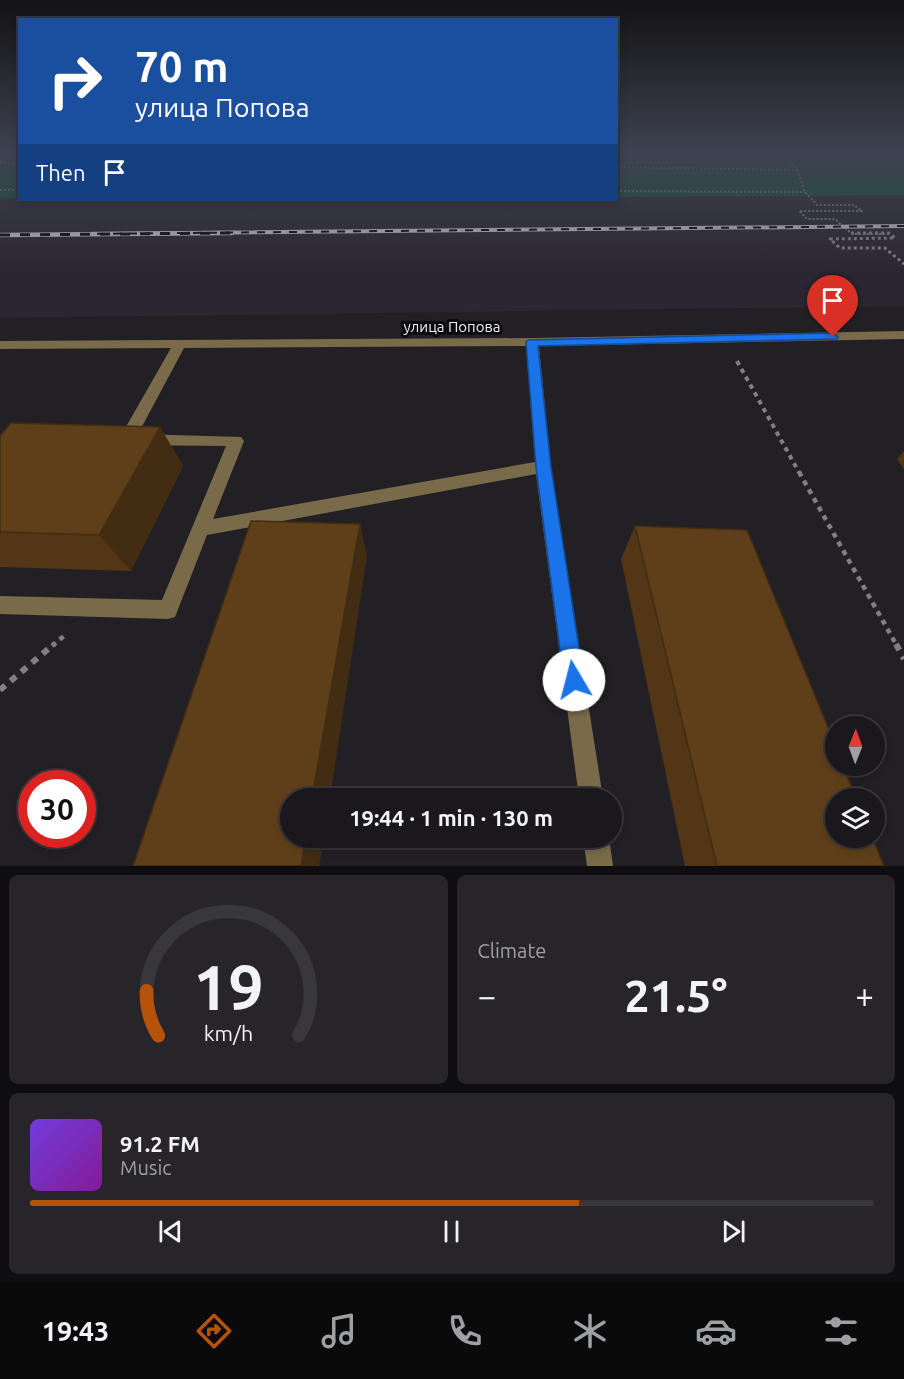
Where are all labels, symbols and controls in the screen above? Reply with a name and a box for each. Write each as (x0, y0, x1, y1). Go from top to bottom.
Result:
icon: right (36, 42, 114, 120)
text: 70 m (135, 43, 229, 90)
text: улица Попова (135, 92, 310, 122)
icon: arrive (98, 156, 131, 189)
text: Then (36, 160, 86, 185)
pin (807, 275, 858, 337)
icon: arrive (816, 284, 849, 317)
street label: улица Попова (404, 318, 501, 335)
position arrow (542, 648, 606, 712)
north arrow (825, 716, 885, 776)
map controls (825, 716, 885, 848)
speed limit sign: 30 (18, 770, 96, 848)
button: layers (825, 788, 885, 848)
text: 19:44 · 1 min · 130 m (349, 805, 553, 830)
text: Climate (478, 939, 546, 962)
text: 19 (193, 952, 263, 1022)
text: 21.5° (624, 970, 727, 1021)
text: − (478, 977, 496, 1014)
text: + (855, 977, 874, 1014)
text: km/h (203, 1022, 253, 1046)
text: 91.2 FM (120, 1131, 200, 1156)
text: Music (120, 1156, 172, 1179)
icon: previous (154, 1215, 187, 1248)
icon: pause (435, 1215, 468, 1248)
icon: next (717, 1215, 750, 1248)
icon: directions (193, 1310, 235, 1352)
icon: music (318, 1310, 360, 1352)
icon: phone (444, 1310, 486, 1352)
icon: climate (569, 1310, 611, 1352)
icon: car (695, 1310, 737, 1352)
icon: filters (820, 1310, 862, 1352)
text: 19:43 (42, 1316, 109, 1346)

